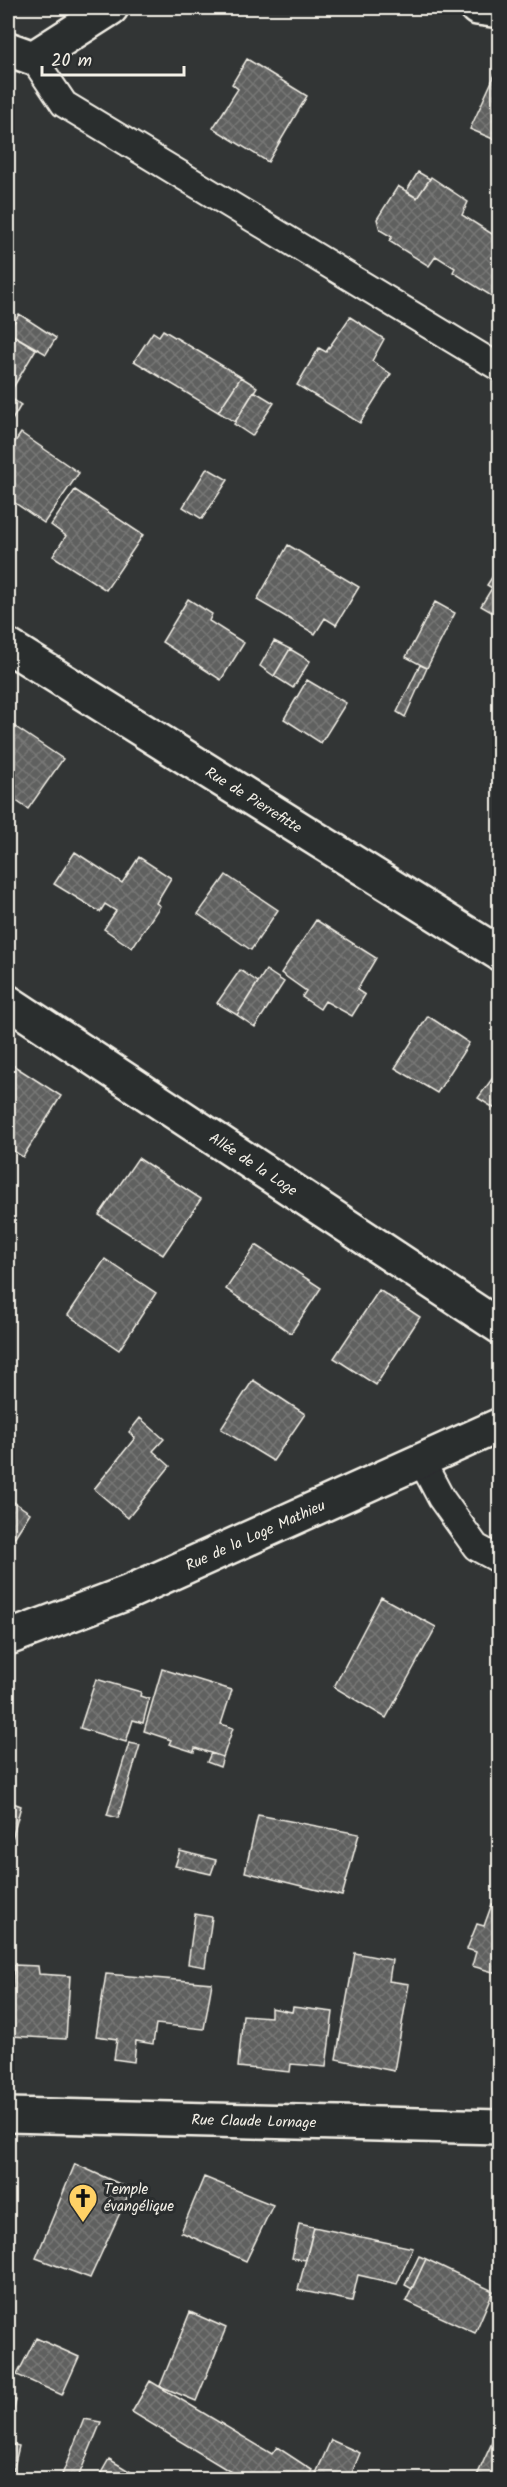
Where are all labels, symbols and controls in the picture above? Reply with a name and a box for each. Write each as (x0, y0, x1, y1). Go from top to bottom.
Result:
scale bar (42, 39, 184, 77)
text: 20 m (51, 47, 92, 76)
street label: Rue de Pierrefitte (200, 761, 307, 840)
street label: Allée de la Loge (204, 1127, 302, 1203)
street label: Rue de la Loge Mathieu (182, 1494, 330, 1578)
street label: Rue Claude Lornage (191, 2108, 317, 2136)
place label: Temple évangélique (104, 2178, 174, 2219)
church icon: Temple évangélique (67, 2182, 99, 2224)

